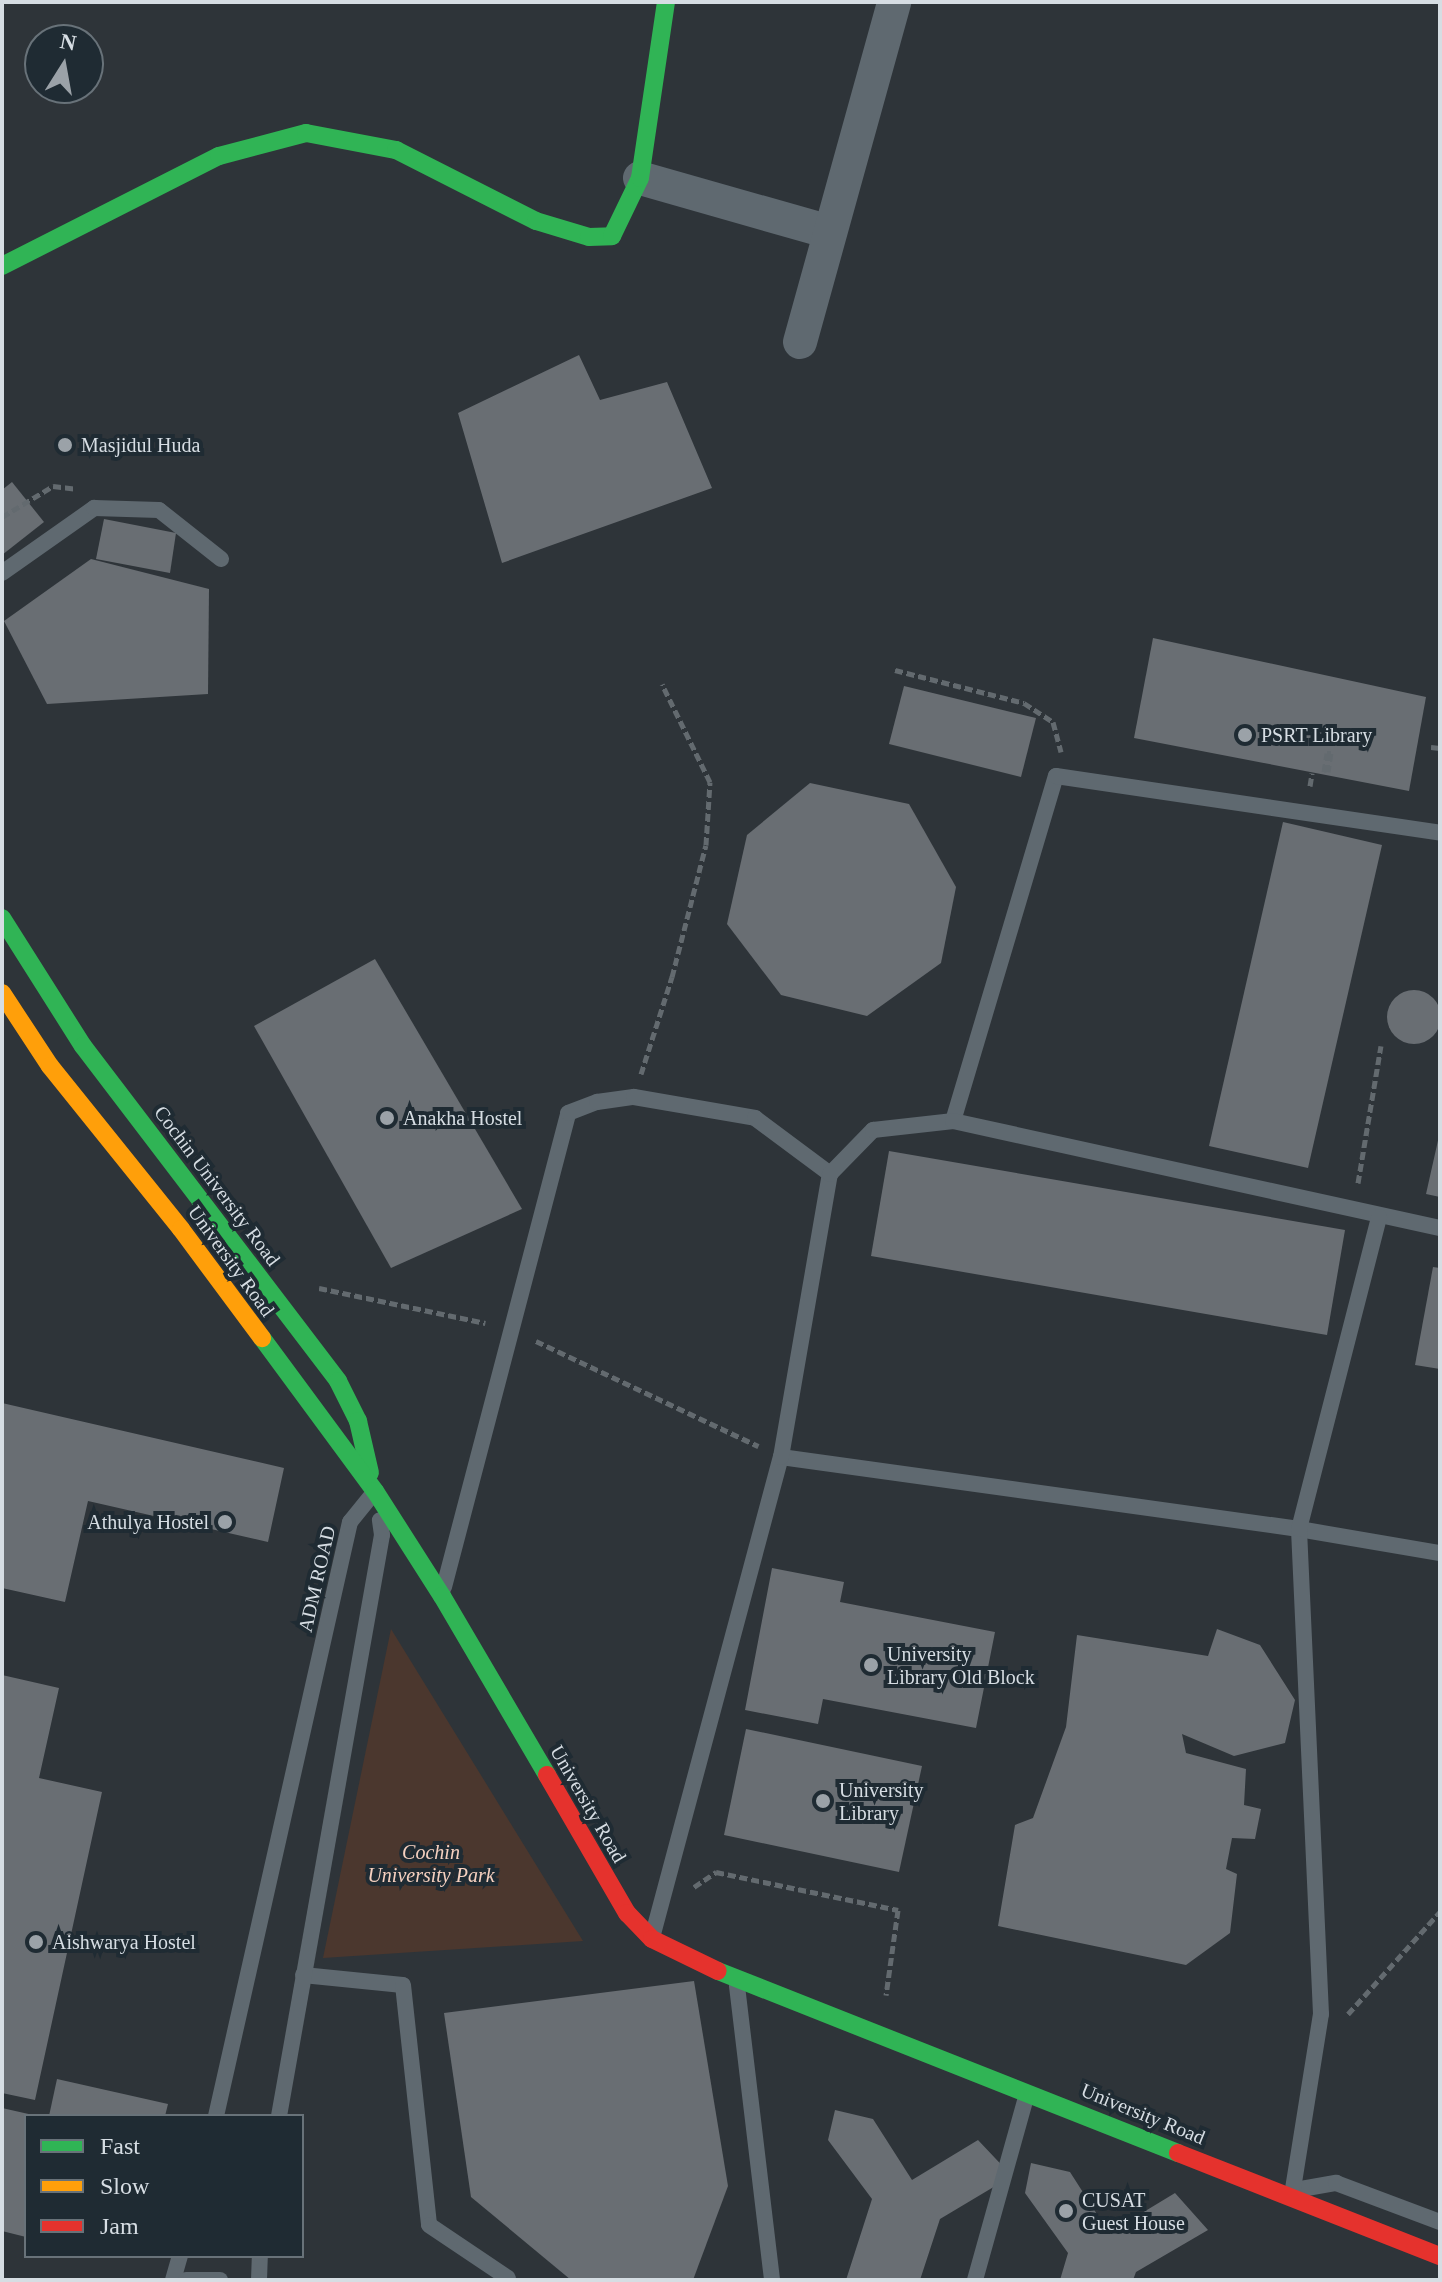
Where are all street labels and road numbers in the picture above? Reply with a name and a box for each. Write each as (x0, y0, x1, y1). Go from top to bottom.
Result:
street label: Cochin University Road (149, 1101, 285, 1271)
street label: University Road (183, 1201, 279, 1321)
street label: ADM ROAD (293, 1524, 341, 1634)
street label: University Road (545, 1741, 631, 1867)
street label: University Road (1077, 2078, 1209, 2150)

